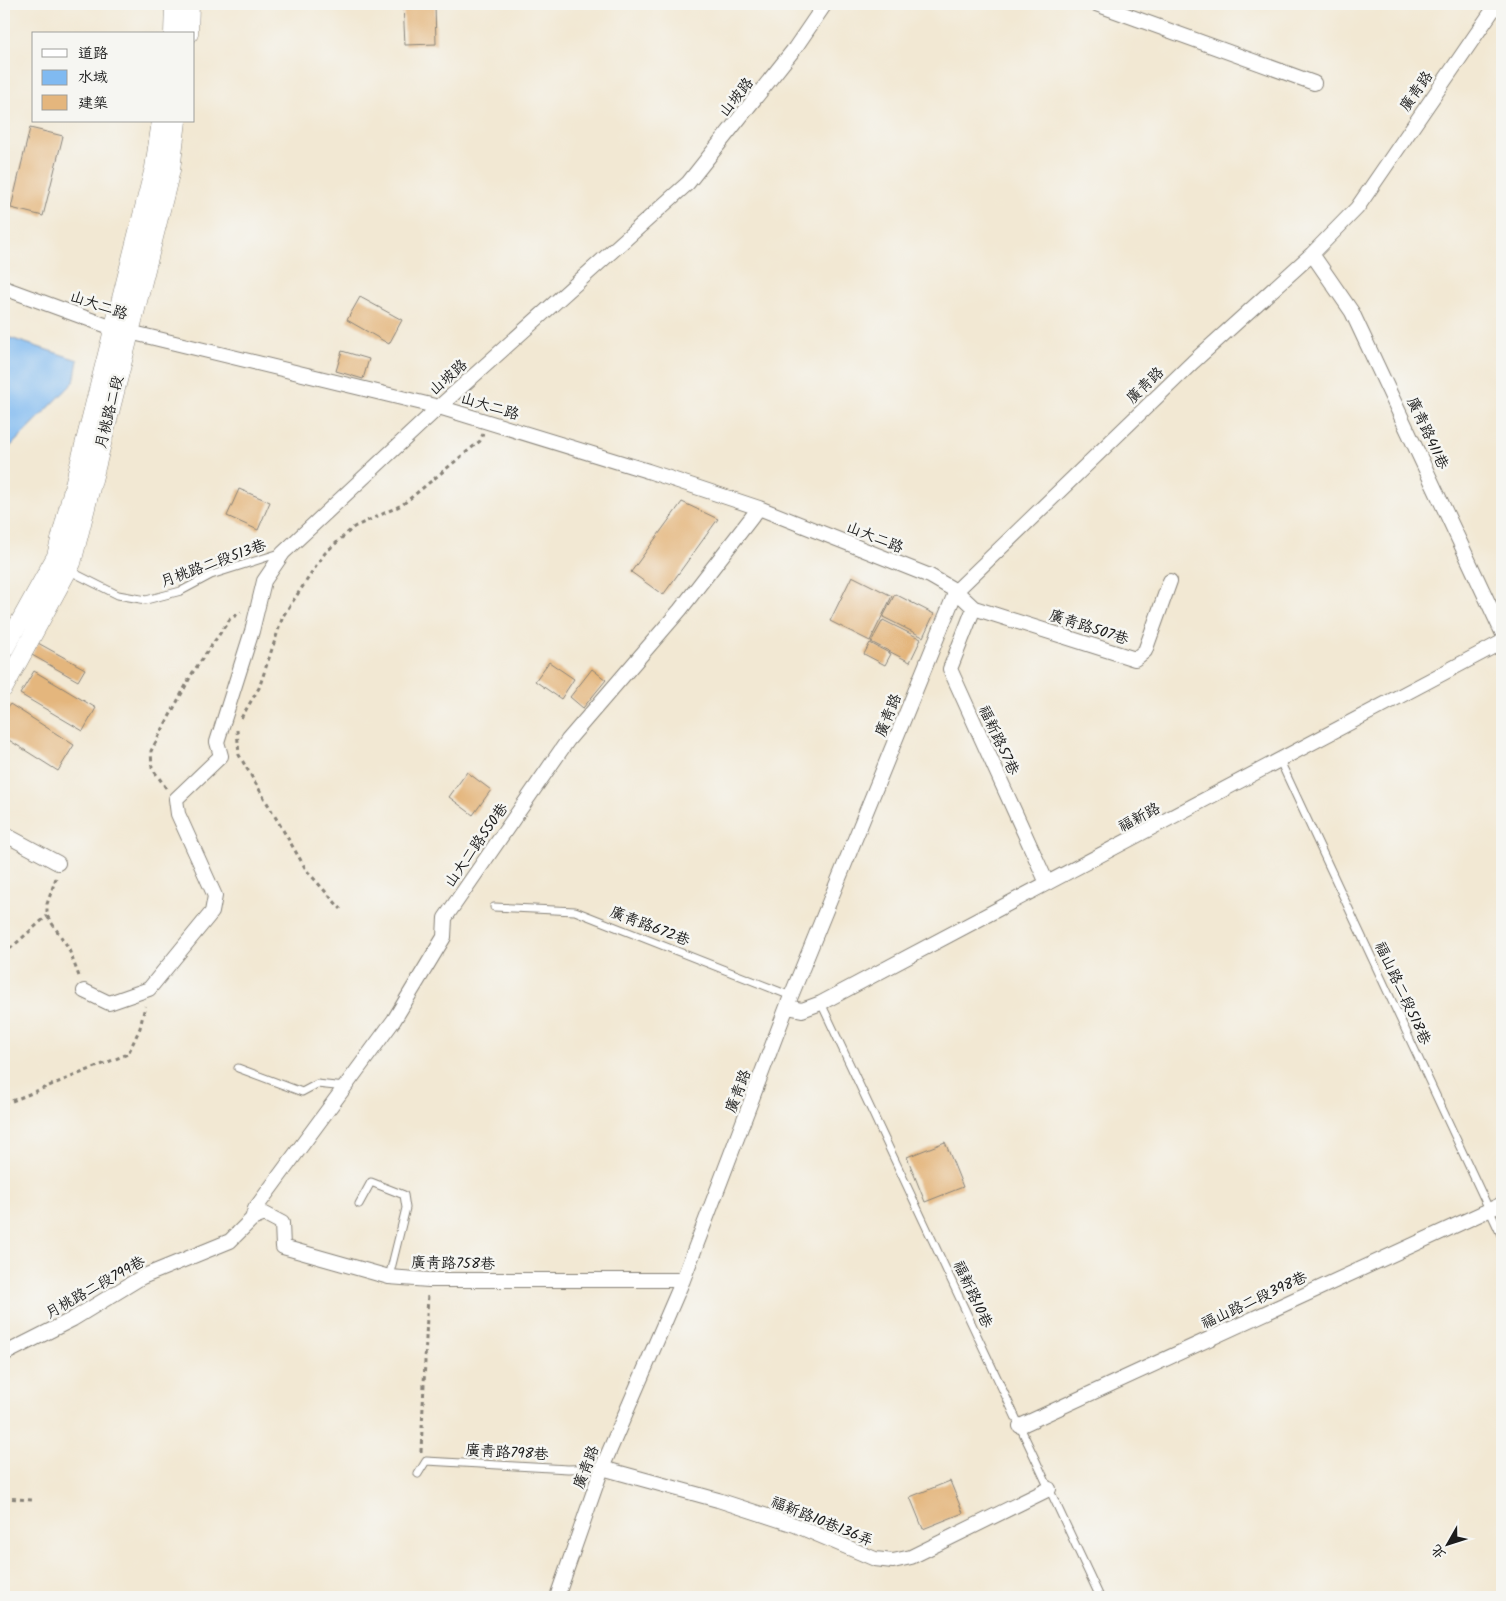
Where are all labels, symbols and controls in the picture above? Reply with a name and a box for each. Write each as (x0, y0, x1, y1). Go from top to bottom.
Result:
legend (32, 32, 195, 122)
text: 道路 (78, 42, 108, 66)
text: 水域 (78, 66, 108, 90)
street label: 廣青路 (1394, 66, 1440, 117)
street label: 山坡路 (713, 73, 760, 123)
text: 建築 (78, 92, 108, 116)
street label: 山大二路 (66, 285, 131, 327)
street label: 山坡路 (424, 354, 473, 402)
street label: 廣青路 (1121, 361, 1170, 410)
street label: 月桃路二段 (89, 373, 131, 452)
street label: 山大二路 (458, 387, 522, 427)
street label: 廣青路411巷 (1400, 393, 1454, 474)
street label: 山大二路 (842, 516, 907, 560)
street label: 月桃路二段513巷 (157, 534, 270, 594)
street label: 廣青路507巷 (1046, 604, 1132, 652)
street label: 廣青路 (869, 690, 908, 741)
street label: 福新路57巷 (971, 701, 1025, 779)
street label: 福新路 (1114, 797, 1165, 839)
street label: 山大二路550巷 (439, 798, 515, 893)
street label: 廣青路672巷 (606, 901, 693, 953)
street label: 福山路二段518巷 (1368, 938, 1437, 1049)
street label: 廣青路 (720, 1066, 758, 1117)
street label: 月桃路二段799巷 (41, 1250, 150, 1325)
street label: 廣青路758巷 (411, 1251, 495, 1277)
street label: 福新路10巷 (946, 1257, 998, 1332)
street label: 福山路二段398巷 (1197, 1266, 1312, 1336)
street label: 廣青路798巷 (465, 1439, 549, 1467)
street label: 廣青路 (568, 1442, 606, 1493)
street label: 福新路10巷136弄 (767, 1490, 877, 1553)
north arrow (1424, 1518, 1474, 1568)
text: 北 (1426, 1539, 1452, 1564)

